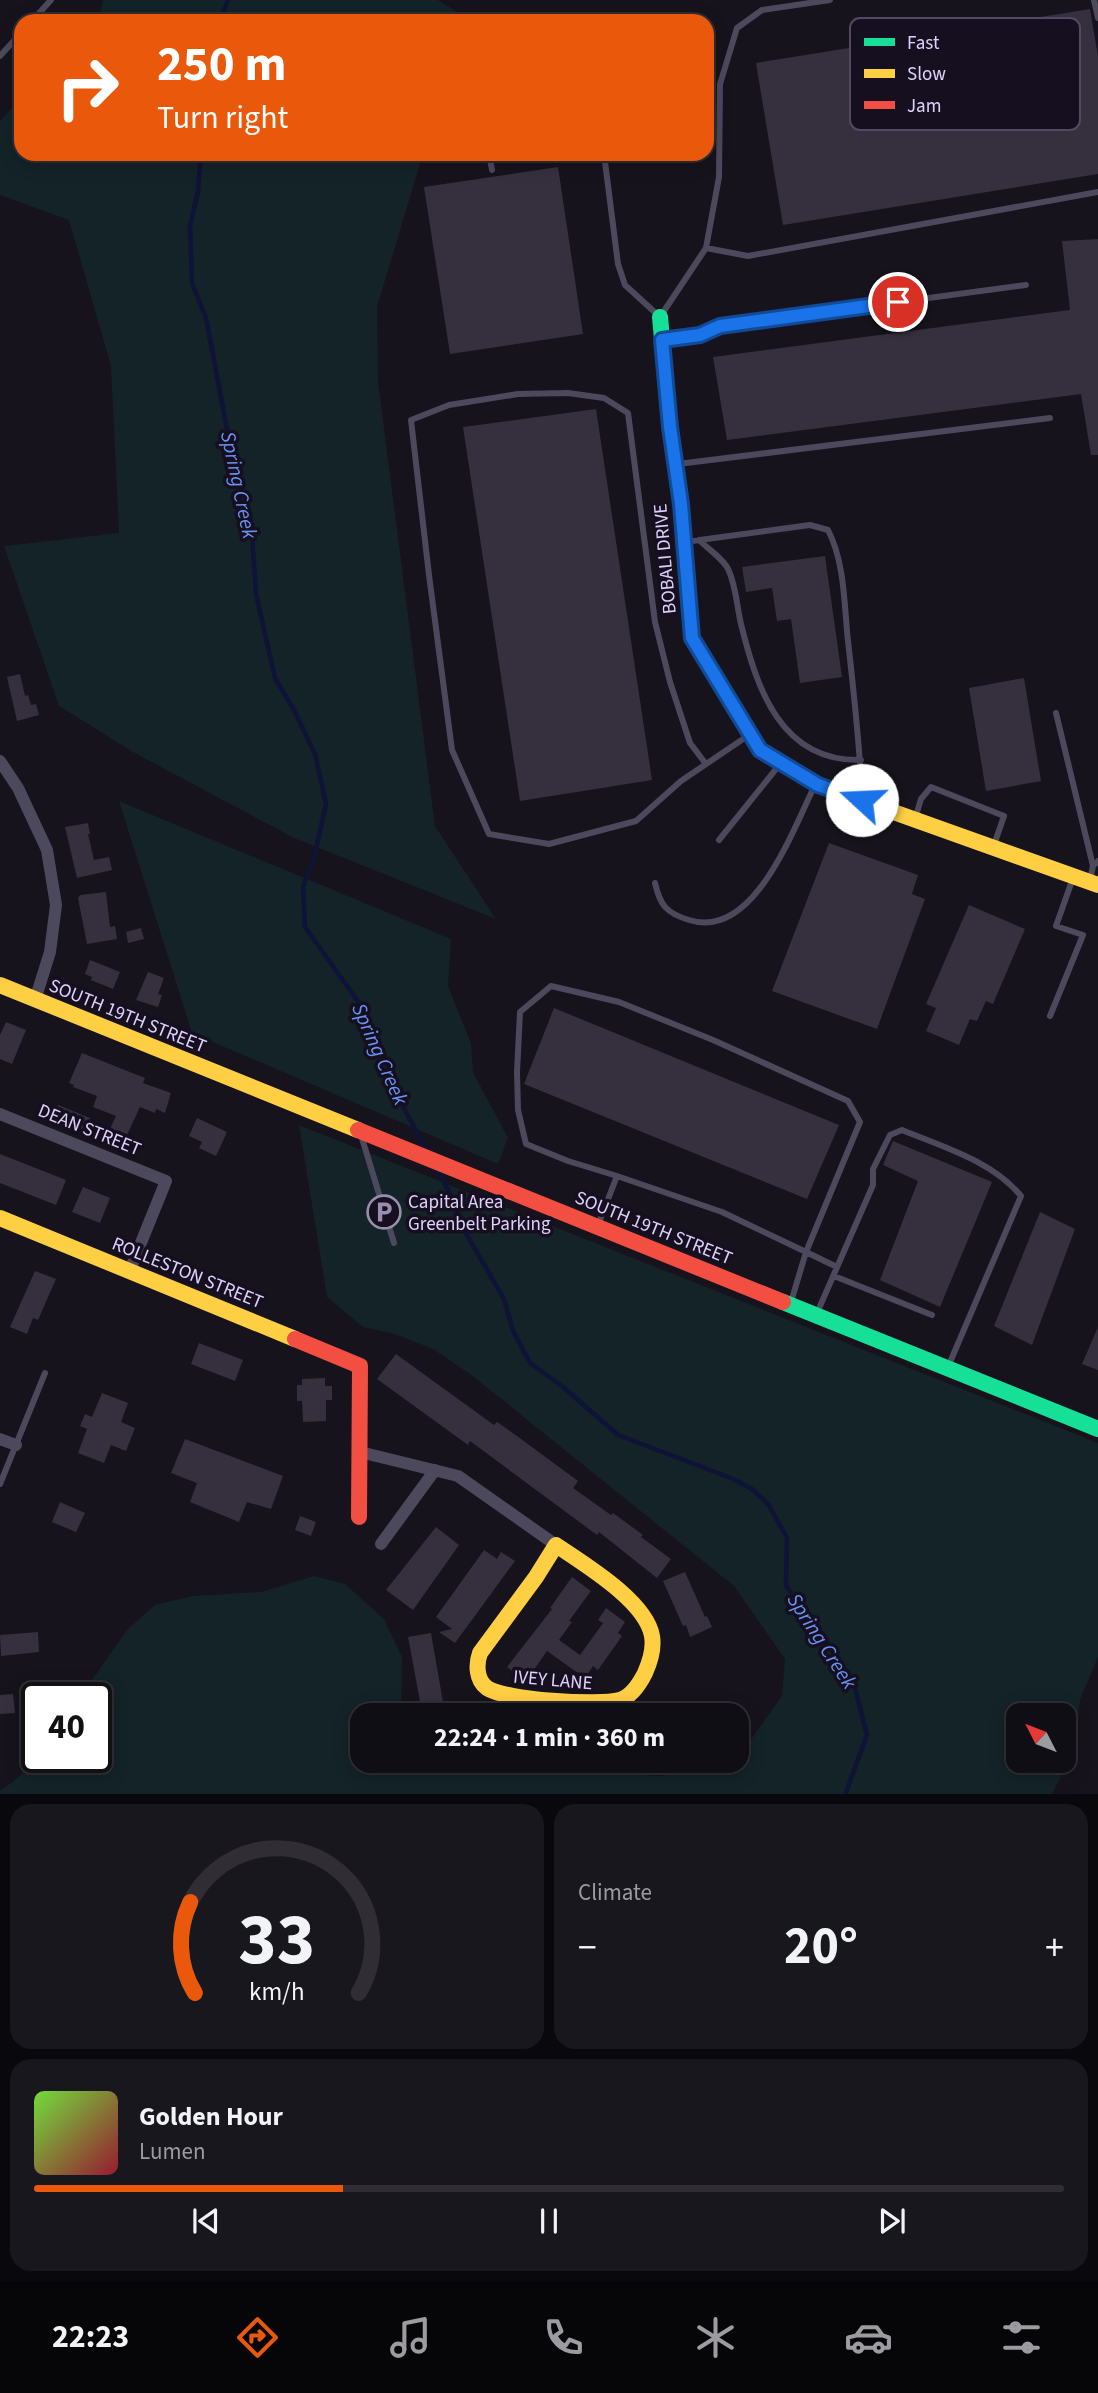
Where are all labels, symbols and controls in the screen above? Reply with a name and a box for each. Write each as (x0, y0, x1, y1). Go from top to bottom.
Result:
legend (850, 18, 1080, 130)
text: 250 m (157, 30, 286, 100)
text: Fast (907, 30, 940, 57)
icon: right (42, 42, 133, 133)
text: Slow (907, 61, 946, 88)
text: Jam (907, 93, 941, 120)
text: Turn right (157, 95, 288, 141)
pin (868, 272, 928, 332)
icon: arrive (879, 283, 917, 321)
water label: Spring Creek (213, 429, 265, 542)
street label: BOBALI DRIVE (647, 503, 684, 615)
position arrow (825, 763, 899, 837)
street label: SOUTH 19TH STREET (45, 972, 210, 1060)
water label: Spring Creek (344, 998, 416, 1111)
street label: DEAN STREET (34, 1097, 145, 1163)
street label: SOUTH 19TH STREET (571, 1184, 736, 1272)
place label: Capital Area Greenbelt Parking (408, 1189, 551, 1238)
parking icon: Capital Area Greenbelt Parking (365, 1193, 403, 1231)
street label: ROLLESTON STREET (108, 1231, 267, 1316)
water label: Spring Creek (780, 1587, 865, 1696)
street label: IVEY LANE (512, 1664, 594, 1697)
speed limit sign: 40 (21, 1682, 112, 1773)
north arrow (1006, 1703, 1076, 1773)
map controls (1006, 1703, 1076, 1773)
text: 22:24 · 1 min · 360 m (434, 1719, 665, 1756)
text: Climate (578, 1876, 652, 1909)
text: 33 (239, 1888, 315, 1992)
text: 20° (784, 1910, 858, 1984)
text: − (578, 1921, 597, 1975)
text: + (1045, 1921, 1064, 1975)
text: km/h (249, 1973, 305, 2009)
text: Golden Hour (139, 2098, 283, 2135)
text: Lumen (139, 2135, 206, 2168)
icon: previous (187, 2202, 225, 2240)
icon: pause (530, 2202, 568, 2240)
icon: next (873, 2202, 911, 2240)
icon: directions (233, 2313, 282, 2362)
icon: music (386, 2313, 435, 2362)
icon: phone (539, 2313, 588, 2362)
icon: climate (691, 2313, 740, 2362)
icon: car (844, 2313, 893, 2362)
icon: filters (997, 2313, 1046, 2362)
text: 22:23 (52, 2314, 129, 2360)

